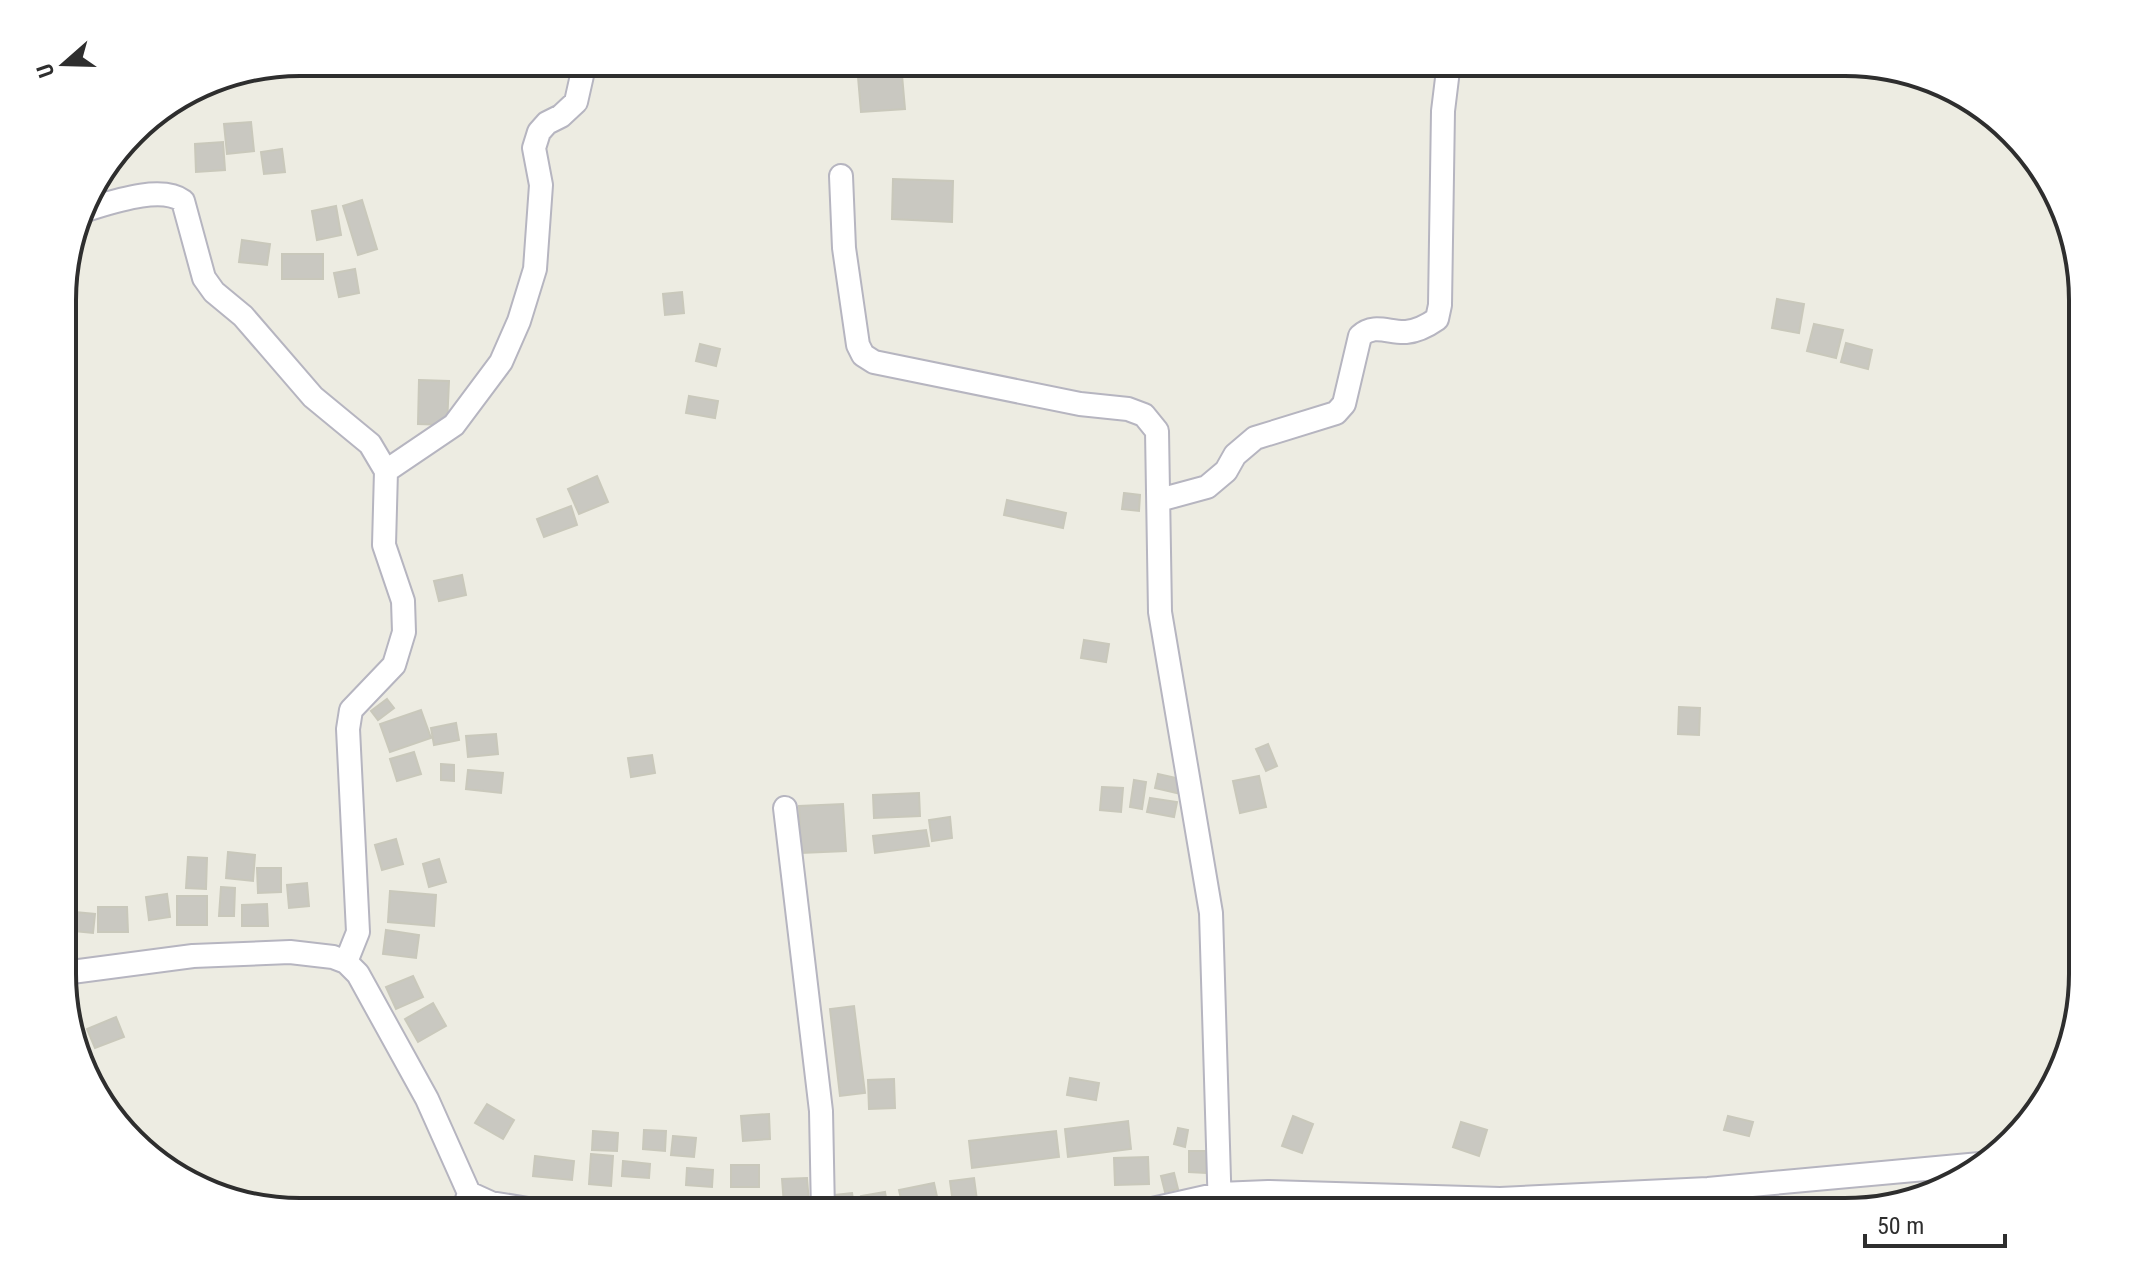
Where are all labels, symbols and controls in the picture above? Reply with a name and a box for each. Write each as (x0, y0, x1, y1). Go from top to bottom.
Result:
north arrow (24, 24, 104, 104)
text: U (32, 60, 60, 81)
scale bar (1865, 1198, 2005, 1248)
text: 50 m (1877, 1212, 1924, 1240)

